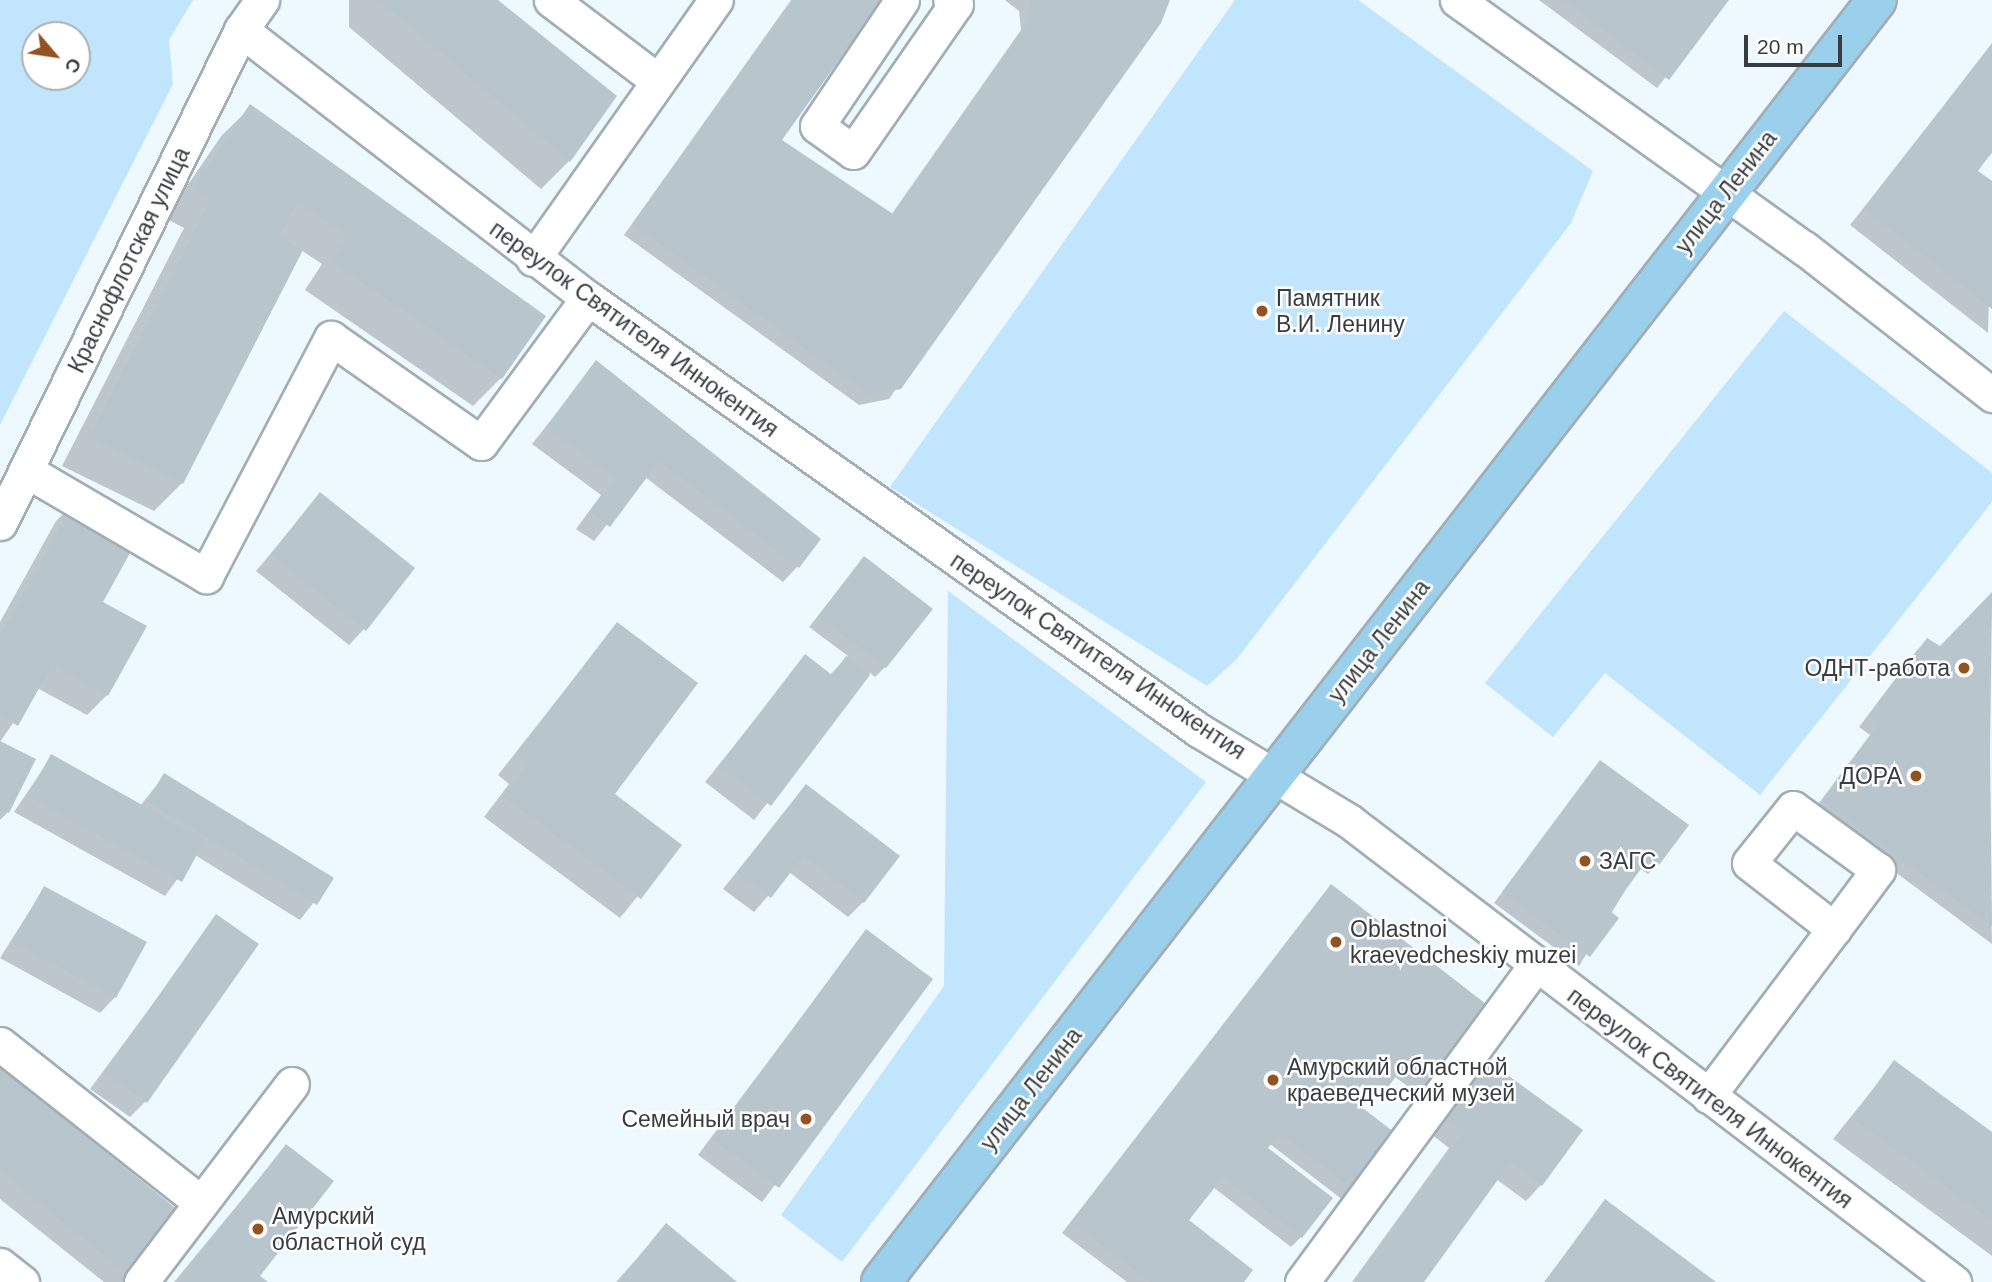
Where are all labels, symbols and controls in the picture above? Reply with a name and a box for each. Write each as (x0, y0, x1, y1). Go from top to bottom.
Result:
north arrow (21, 21, 91, 91)
scale bar (1747, 21, 1845, 65)
text: 20 m (1757, 35, 1804, 58)
text: С (61, 54, 86, 77)
street label: улица Ленина (1669, 125, 1783, 259)
street label: Краснофлотская улица (62, 143, 196, 377)
street label: переулок Святителя Иннокентия (484, 215, 784, 443)
place label: Памятник В.И. Ленину (1276, 284, 1405, 338)
marker: Памятник В.И. Ленину (1254, 303, 1270, 319)
street label: переулок Святителя Иннокентия (945, 547, 1251, 765)
street label: улица Ленина (1322, 574, 1436, 708)
place label: ОДНТ-работа (1805, 654, 1950, 682)
marker: ОДНТ-работа (1956, 660, 1972, 676)
place label: ДОРА (1839, 762, 1902, 790)
marker: ДОРА (1908, 768, 1924, 784)
place label: ЗАГС (1599, 847, 1656, 875)
marker: ЗАГС (1577, 853, 1593, 869)
place label: Oblastnoi kraevedcheskiy muzei (1350, 915, 1576, 969)
marker: Oblastnoi kraevedcheskiy muzei (1328, 934, 1344, 950)
street label: переулок Святителя Иннокентия (1562, 982, 1858, 1214)
street label: улица Ленина (974, 1022, 1088, 1156)
place label: Амурский областной краеведческий музей (1287, 1053, 1515, 1107)
marker: Амурский областной краеведческий музей (1265, 1072, 1281, 1088)
place label: Семейный врач (621, 1105, 790, 1133)
marker: Семейный врач (796, 1109, 816, 1129)
place label: Амурский областной суд (272, 1202, 426, 1256)
marker: Амурский областной суд (250, 1221, 266, 1237)

